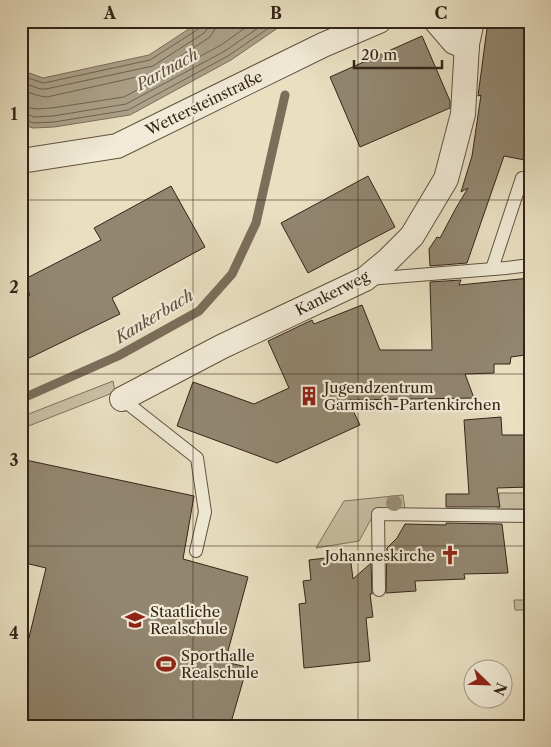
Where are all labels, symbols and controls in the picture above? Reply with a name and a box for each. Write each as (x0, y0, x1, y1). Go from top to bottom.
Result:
text: A (103, 3, 117, 23)
text: B (270, 3, 282, 23)
text: C (435, 3, 447, 23)
scale bar (354, 38, 441, 70)
water label: Partnach (131, 44, 201, 95)
text: 20 m (361, 45, 397, 64)
street label: Wettersteinstraße (142, 66, 266, 140)
text: 1 (10, 104, 18, 124)
street label: Kankerweg (292, 266, 372, 320)
text: 2 (9, 277, 19, 297)
water label: Kankerbach (109, 285, 197, 348)
place label: Jugendzentrum Garmisch-Partenkirchen (322, 378, 501, 414)
building icon: Jugendzentrum Garmisch-Partenkirchen (298, 385, 320, 407)
text: 3 (9, 450, 19, 470)
church icon: Johanneskirche (439, 544, 461, 566)
place label: Johanneskirche (323, 546, 435, 565)
place label: Staatliche Realschule (150, 602, 228, 638)
school or university icon: Staatliche Realschule (124, 609, 146, 631)
text: 4 (9, 623, 19, 643)
place label: Sporthalle Realschule (181, 646, 259, 682)
sports icon: Sporthalle Realschule (155, 653, 177, 675)
north arrow (464, 660, 514, 710)
text: N (489, 680, 511, 698)

